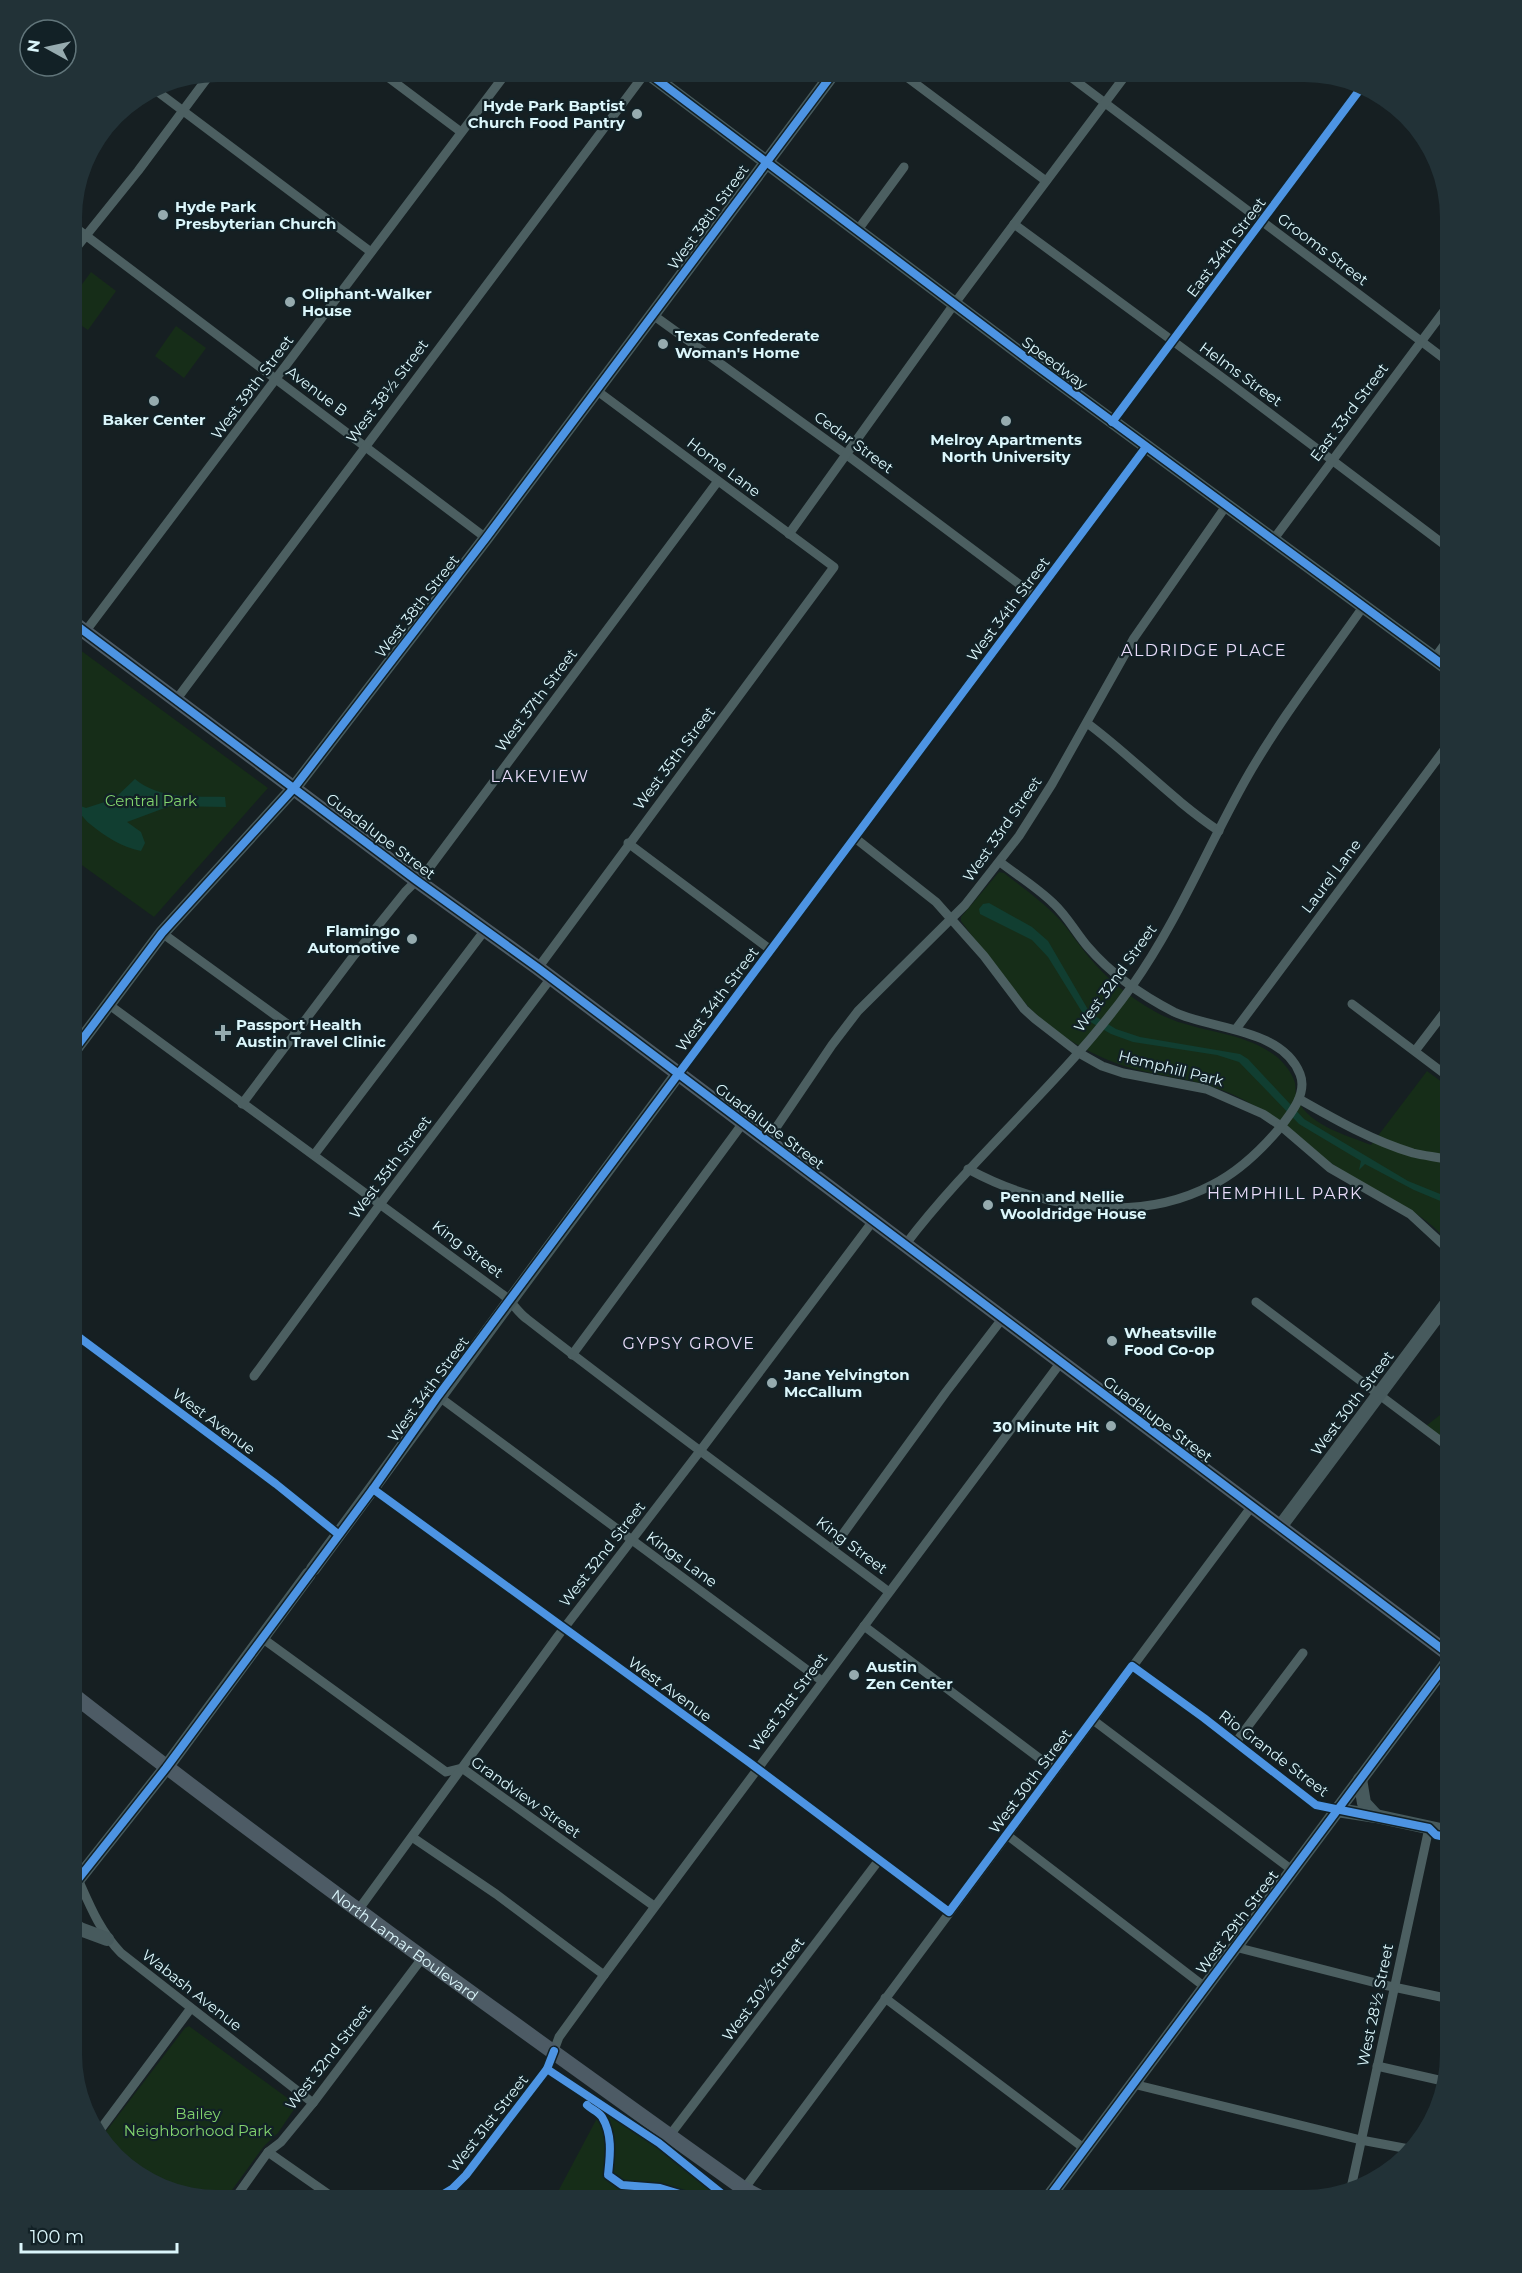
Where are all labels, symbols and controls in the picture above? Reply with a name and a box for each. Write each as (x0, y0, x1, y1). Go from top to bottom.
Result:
north arrow (18, 18, 78, 78)
text: N (23, 38, 44, 54)
place label: Hyde Park Baptist Church Food Pantry (468, 96, 626, 132)
marker: Hyde Park Baptist Church Food Pantry (630, 107, 644, 121)
street label: West 38th Street (663, 161, 753, 273)
street label: East 34th Street (1182, 193, 1270, 301)
place label: Hyde Park Presbyterian Church (175, 197, 336, 233)
marker: Hyde Park Presbyterian Church (156, 208, 170, 222)
street label: Grooms Street (1274, 209, 1372, 289)
place label: Oliphant-Walker House (302, 284, 432, 320)
marker: Oliphant-Walker House (283, 295, 297, 309)
place label: Texas Confederate Woman's Home (675, 326, 820, 362)
street label: West 39th Street (207, 331, 297, 443)
street label: Speedway (1018, 332, 1092, 394)
street label: West 38½ Street (342, 335, 432, 447)
marker: Texas Confederate Woman's Home (656, 337, 670, 351)
street label: Helms Street (1196, 338, 1286, 410)
street label: East 33rd Street (1306, 359, 1392, 465)
street label: Avenue B (283, 362, 351, 420)
marker: Baker Center (147, 394, 161, 408)
street label: Cedar Street (811, 407, 897, 477)
place label: Baker Center (103, 410, 206, 429)
marker: Melroy Apartments North University (999, 414, 1013, 428)
place label: Melroy Apartments North University (930, 430, 1082, 466)
street label: Home Lane (683, 433, 765, 501)
street label: West 38th Street (371, 551, 463, 661)
street label: West 34th Street (962, 553, 1054, 665)
district label: ALDRIDGE PLACE (1121, 641, 1287, 660)
street label: West 37th Street (491, 645, 581, 755)
street label: West 35th Street (629, 703, 719, 813)
district label: LAKEVIEW (491, 767, 589, 786)
street label: West 33rd Street (959, 773, 1045, 885)
street label: Guadalupe Street (323, 789, 439, 883)
park label: Central Park (105, 791, 197, 810)
street label: Laurel Lane (1297, 835, 1365, 917)
street label: West 32nd Street (1069, 920, 1161, 1036)
place label: Flamingo Automotive (306, 921, 400, 957)
marker: Flamingo Automotive (405, 932, 419, 946)
street label: West 34th Street (671, 943, 763, 1055)
place label: Passport Health Austin Travel Clinic (235, 1015, 386, 1051)
marker: Passport Health Austin Travel Clinic (214, 1024, 232, 1042)
street label: Hemphill Park (1116, 1046, 1226, 1090)
street label: Guadalupe Street (712, 1079, 828, 1173)
street label: West 35th Street (345, 1112, 435, 1222)
district label: HEMPHILL PARK (1207, 1184, 1363, 1203)
place label: Penn and Nellie Wooldridge House (1000, 1187, 1146, 1223)
marker: Penn and Nellie Wooldridge House (981, 1198, 995, 1212)
street label: King Street (429, 1216, 507, 1282)
place label: Wheatsville Food Co-op (1124, 1323, 1217, 1359)
street label: West 34th Street (383, 1332, 473, 1446)
district label: GYPSY GROVE (623, 1334, 755, 1353)
marker: Wheatsville Food Co-op (1105, 1334, 1119, 1348)
street label: West 30th Street (1306, 1347, 1398, 1459)
place label: Jane Yelvington McCallum (783, 1365, 910, 1401)
street label: Guadalupe Street (1100, 1372, 1216, 1466)
marker: Jane Yelvington McCallum (765, 1376, 779, 1390)
street label: West Avenue (169, 1384, 259, 1458)
place label: 30 Minute Hit (992, 1417, 1099, 1436)
marker: 30 Minute Hit (1104, 1419, 1118, 1433)
street label: West 32nd Street (555, 1497, 649, 1611)
street label: King Street (813, 1512, 891, 1578)
street label: Kings Lane (643, 1527, 721, 1591)
street label: West 31st Street (745, 1649, 831, 1755)
street label: West Avenue (624, 1652, 716, 1726)
place label: Austin Zen Center (865, 1657, 953, 1693)
marker: Austin Zen Center (847, 1668, 861, 1682)
street label: Rio Grande Street (1215, 1705, 1333, 1801)
street label: West 30th Street (984, 1725, 1076, 1837)
street label: Grandview Street (467, 1752, 585, 1842)
street label: West 29th Street (1192, 1866, 1282, 1978)
street label: North Lamar Boulevard (328, 1885, 482, 2004)
street label: West 30½ Street (718, 1933, 808, 2045)
street label: West 28½ Street (1353, 1942, 1397, 2068)
street label: Wabash Avenue (138, 1945, 246, 2035)
street label: West 32nd Street (281, 2000, 375, 2114)
street label: West 31st Street (444, 2070, 532, 2176)
park label: Bailey Neighborhood Park (124, 2104, 272, 2140)
scale bar (21, 2216, 177, 2254)
text: 100 m (30, 2226, 84, 2248)

